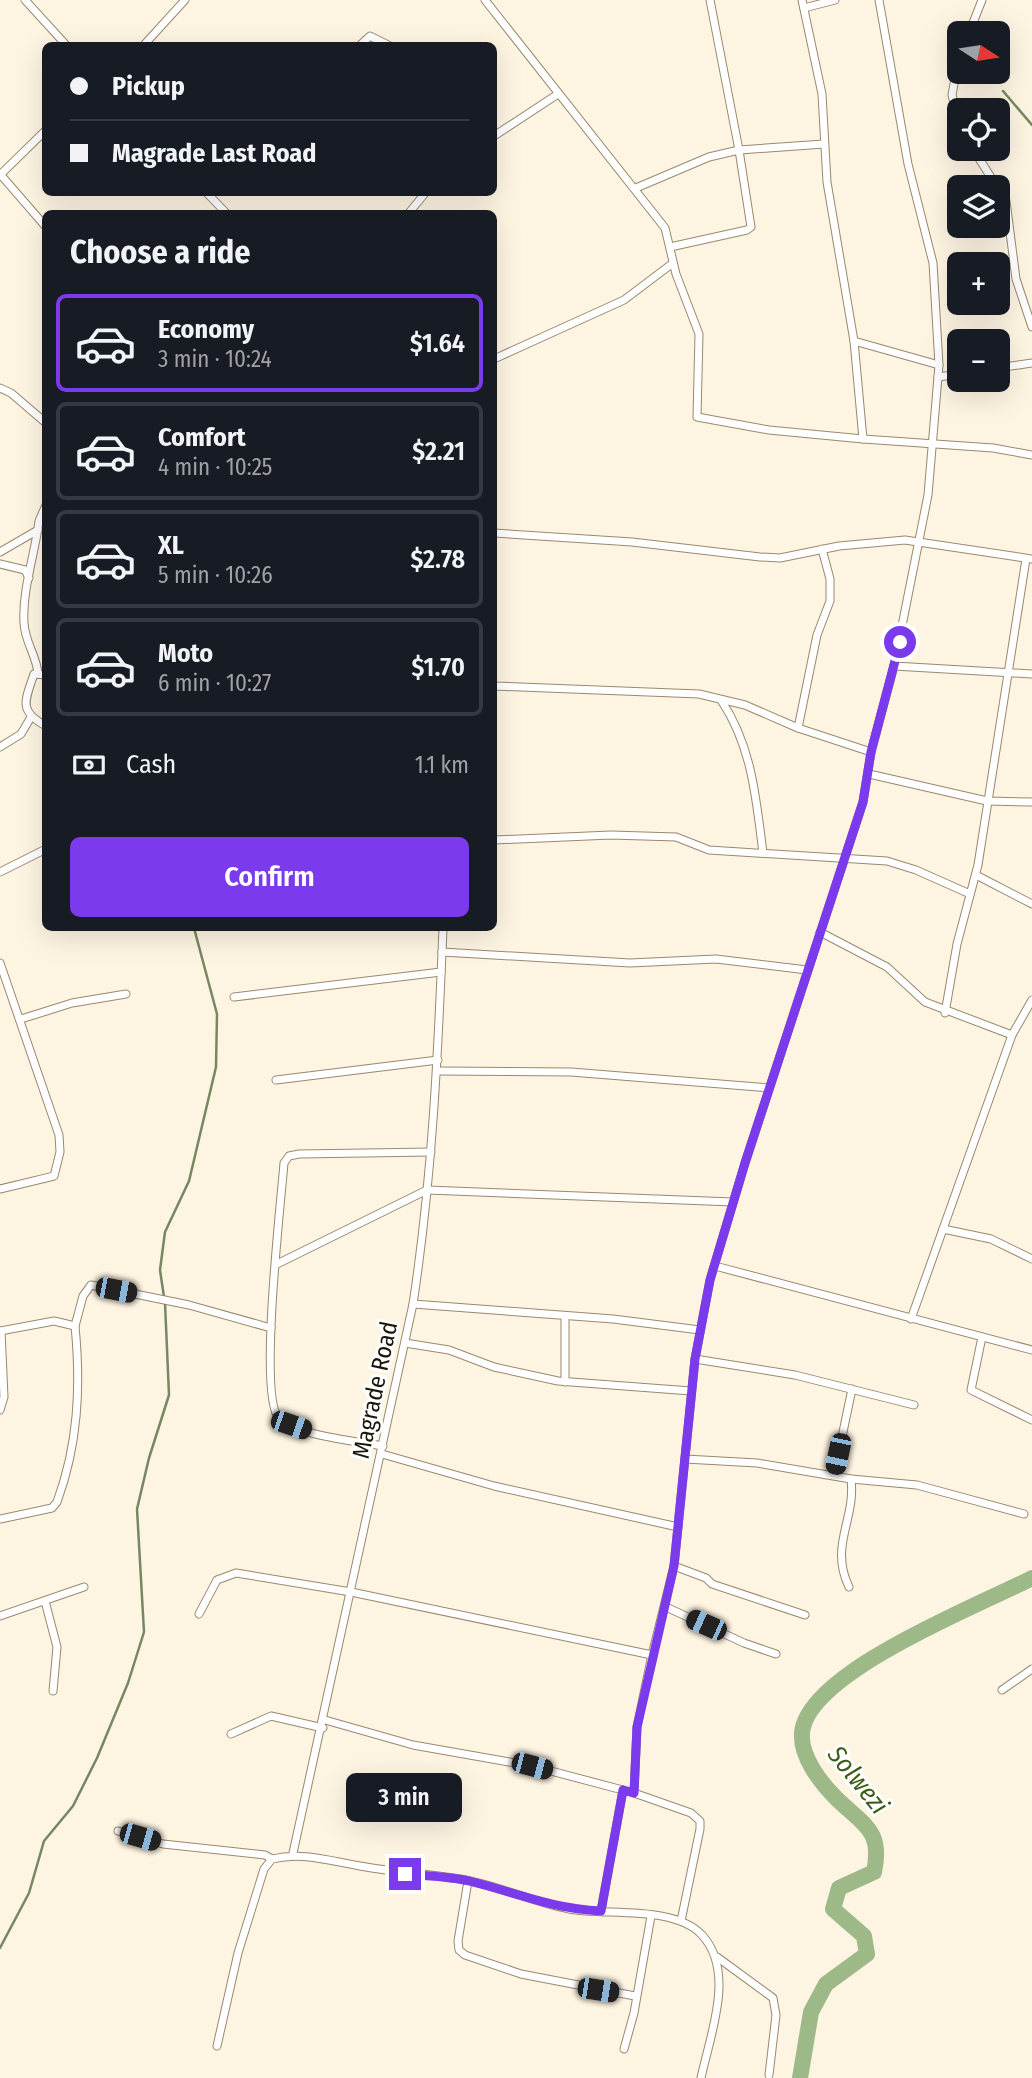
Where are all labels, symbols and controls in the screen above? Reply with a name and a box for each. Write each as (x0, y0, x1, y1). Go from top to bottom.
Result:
north arrow (947, 21, 1010, 84)
map controls (947, 21, 1010, 392)
text: Pickup (112, 71, 185, 102)
button: locate (947, 98, 1010, 161)
text: Magrade Last Road (112, 138, 316, 169)
button: layers (947, 175, 1010, 238)
text: Choose a ride (70, 233, 251, 271)
button: + (947, 252, 1010, 315)
icon: car (74, 312, 137, 375)
text: Economy (158, 314, 254, 345)
text: $1.64 (410, 328, 465, 359)
button: − (947, 329, 1010, 392)
text: 3 min · 10:24 (158, 345, 272, 373)
icon: car (74, 420, 137, 483)
text: Comfort (158, 422, 246, 453)
text: $2.21 (412, 436, 465, 467)
text: 4 min · 10:25 (158, 453, 272, 481)
icon: car (74, 528, 137, 591)
text: XL (158, 530, 184, 561)
text: $2.78 (411, 544, 465, 575)
text: 5 min · 10:26 (158, 561, 273, 589)
route start (884, 626, 916, 658)
icon: car (74, 636, 137, 699)
text: Moto (158, 638, 213, 669)
text: $1.70 (412, 652, 465, 683)
text: 6 min · 10:27 (158, 669, 271, 697)
icon: cash (70, 746, 108, 784)
text: Cash (126, 749, 176, 780)
text: 1.1 km (415, 751, 469, 779)
button: Confirm (70, 837, 469, 917)
car (94, 1276, 139, 1304)
street label: Magrade Road (347, 1319, 403, 1461)
car (268, 1408, 315, 1442)
car (824, 1431, 853, 1477)
car (683, 1607, 730, 1643)
water label: Solwezi (820, 1739, 895, 1821)
car (509, 1750, 556, 1782)
callout: 3 min (347, 1772, 463, 1822)
text: 3 min (378, 1783, 430, 1811)
car (117, 1821, 164, 1853)
route end (389, 1858, 421, 1890)
car (576, 1976, 621, 2004)

